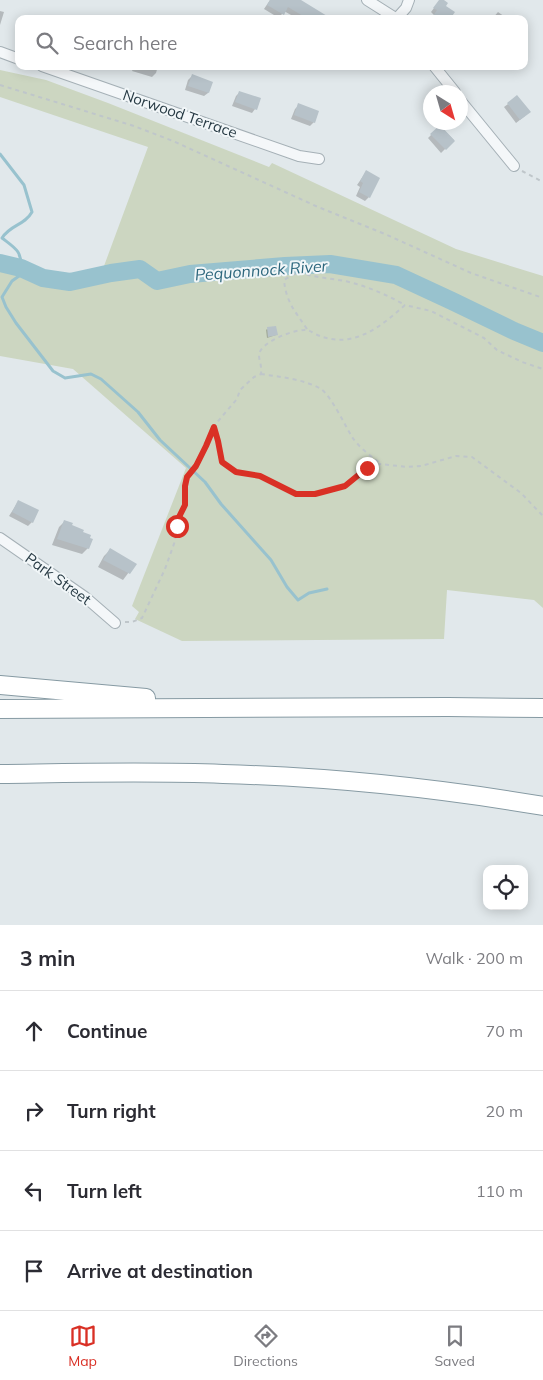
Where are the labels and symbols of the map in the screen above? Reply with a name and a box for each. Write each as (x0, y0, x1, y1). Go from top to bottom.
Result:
street label: Norwood Terrace (120, 85, 240, 142)
north arrow (423, 85, 468, 130)
water label: Pequonnock River (194, 255, 329, 285)
route end (356, 457, 379, 480)
route start (166, 515, 189, 538)
street label: Park Street (22, 548, 95, 609)

